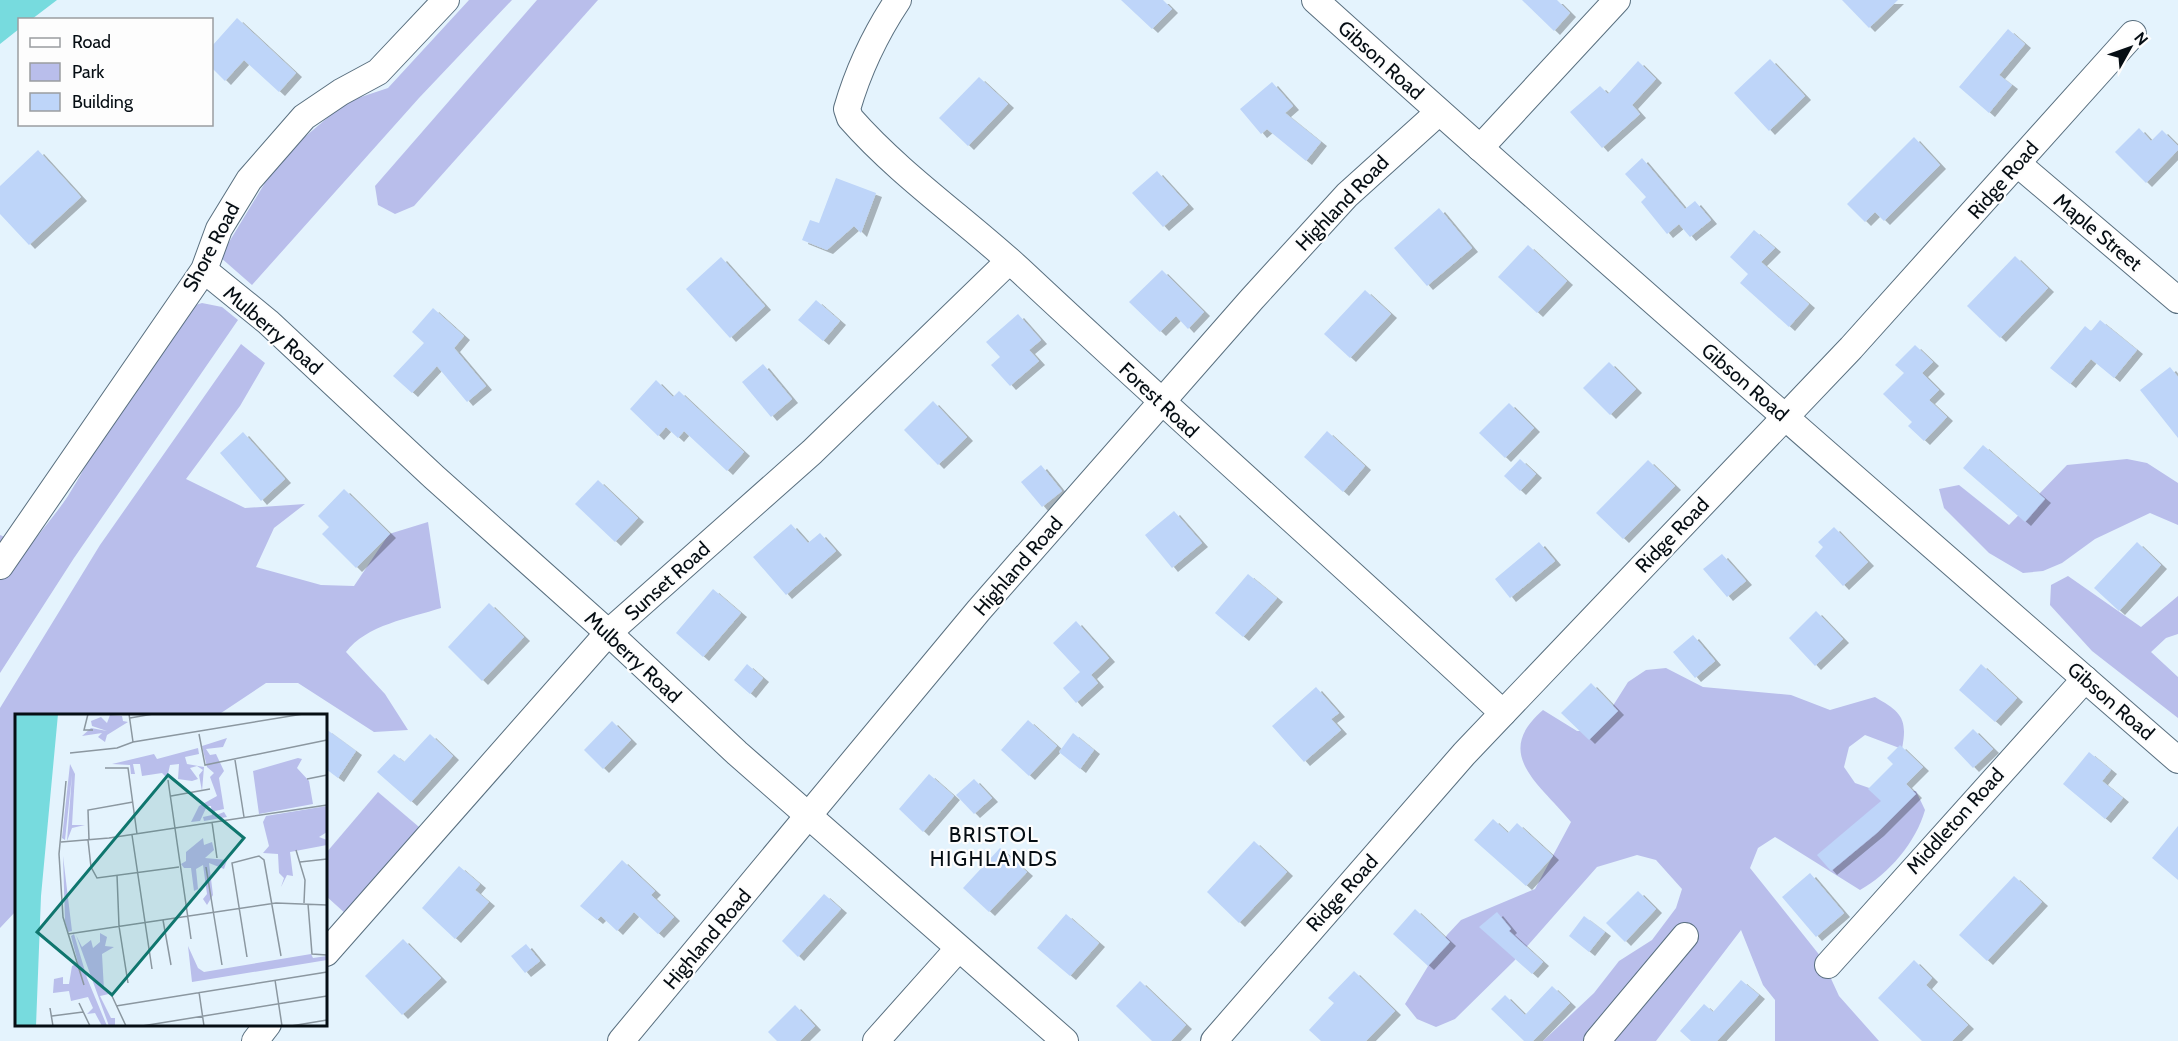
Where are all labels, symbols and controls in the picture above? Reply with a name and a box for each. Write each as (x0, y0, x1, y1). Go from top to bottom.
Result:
street label: Gibson Road (1333, 15, 1429, 105)
legend (18, 18, 213, 126)
north arrow (2100, 18, 2160, 78)
text: N (2130, 28, 2152, 49)
text: Road (72, 31, 111, 53)
text: Park (72, 61, 105, 83)
text: Building (72, 91, 134, 113)
street label: Ridge Road (1963, 136, 2043, 224)
street label: Highland Road (1290, 150, 1394, 256)
street label: Maple Street (2049, 188, 2147, 276)
street label: Shore Road (177, 198, 245, 296)
street label: Mulberry Road (219, 281, 327, 379)
street label: Gibson Road (1697, 338, 1793, 426)
street label: Forest Road (1114, 357, 1204, 443)
street label: Ridge Road (1630, 492, 1714, 578)
street label: Highland Road (968, 512, 1068, 620)
street label: Sunset Road (619, 536, 715, 626)
street label: Mulberry Road (580, 606, 686, 708)
street label: Gibson Road (2063, 657, 2159, 745)
inset map (15, 714, 327, 1026)
street label: Middleton Road (1901, 763, 2009, 879)
district label: BRISTOL HIGHLANDS (930, 822, 1058, 871)
street label: Ridge Road (1301, 850, 1383, 936)
street label: Highland Road (658, 884, 756, 994)

